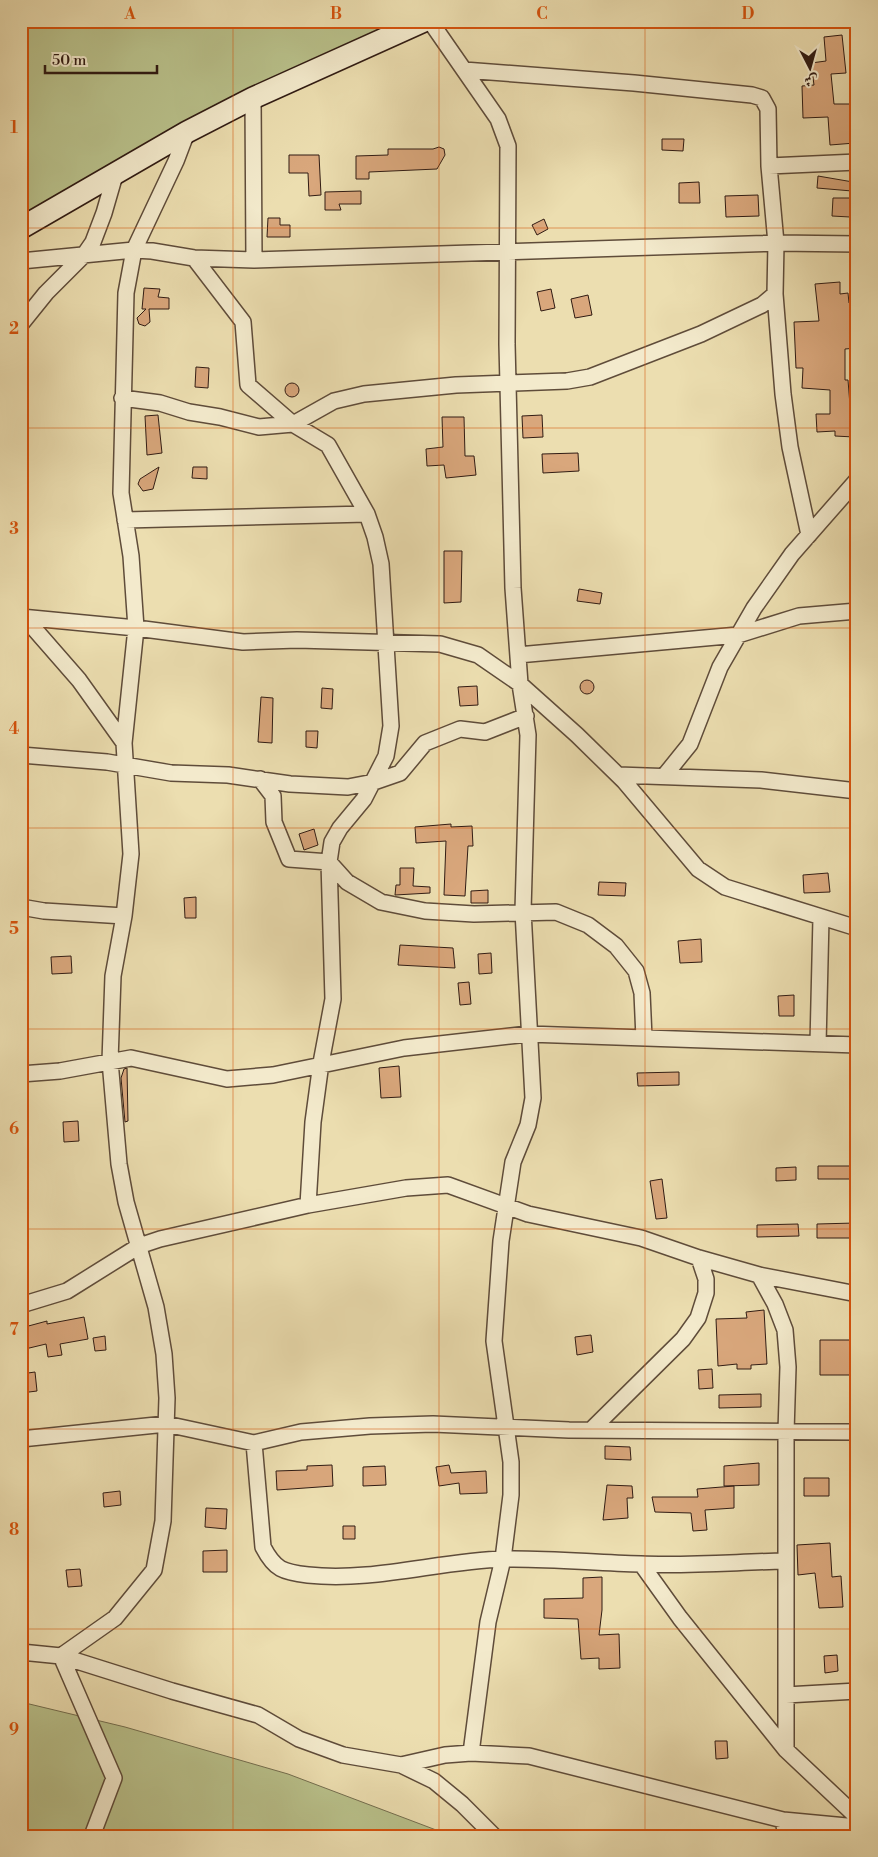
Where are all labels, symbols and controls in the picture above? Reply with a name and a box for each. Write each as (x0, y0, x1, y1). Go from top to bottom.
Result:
text: A (123, 4, 136, 24)
text: B (330, 4, 342, 24)
text: C (536, 4, 548, 24)
text: D (742, 4, 755, 24)
scale bar (45, 42, 158, 74)
north arrow (786, 42, 836, 92)
text: 50 m (52, 51, 86, 70)
text: ش (803, 70, 819, 90)
text: 1 (10, 118, 18, 138)
text: 2 (9, 319, 19, 339)
text: 3 (9, 519, 19, 539)
text: 4 (9, 719, 20, 739)
text: 5 (9, 919, 19, 939)
text: 6 (9, 1119, 19, 1139)
text: 7 (9, 1320, 19, 1340)
text: 8 (9, 1520, 19, 1540)
text: 9 (9, 1720, 19, 1740)

